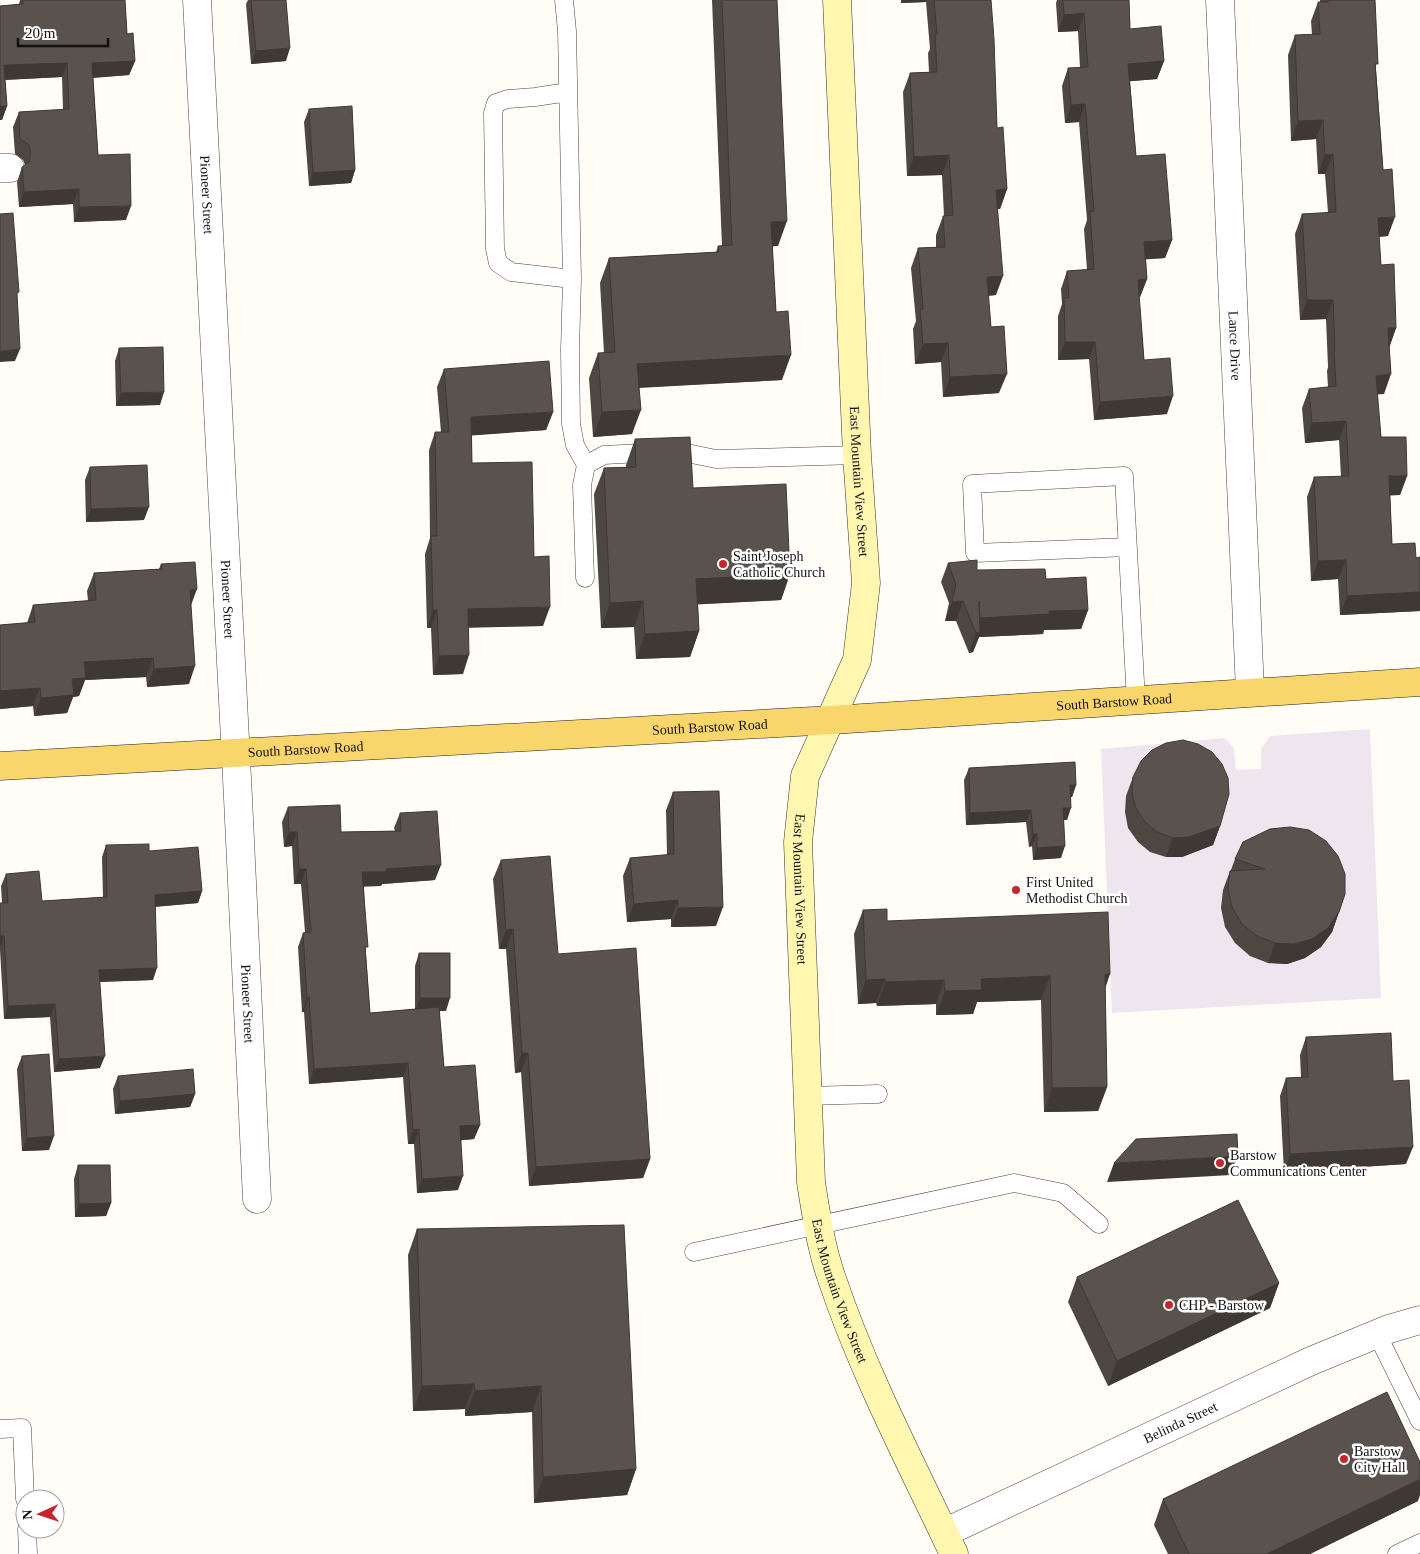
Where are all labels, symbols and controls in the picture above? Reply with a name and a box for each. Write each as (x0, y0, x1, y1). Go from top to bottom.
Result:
scale bar (18, 15, 108, 47)
text: 20 m (25, 25, 56, 41)
street label: Pioneer Street (197, 155, 216, 235)
street label: Lance Drive (1226, 311, 1244, 381)
street label: East Mountain View Street (847, 406, 871, 557)
place label: Saint Joseph Catholic Church (733, 549, 825, 580)
marker: Saint Joseph Catholic Church (717, 558, 729, 570)
street label: Pioneer Street (218, 559, 237, 639)
street label: South Barstow Road (1056, 691, 1173, 713)
street label: South Barstow Road (652, 717, 768, 738)
street label: South Barstow Road (247, 739, 364, 760)
street label: East Mountain View Street (790, 813, 810, 965)
place label: First United Methodist Church (1026, 875, 1128, 906)
marker: First United Methodist Church (1010, 884, 1022, 896)
street label: Pioneer Street (238, 964, 257, 1044)
place label: Barstow Communications Center (1230, 1148, 1367, 1179)
marker: Barstow Communications Center (1214, 1157, 1226, 1169)
street label: East Mountain View Street (809, 1218, 870, 1365)
place label: CHP - Barstow (1179, 1298, 1265, 1313)
marker: CHP - Barstow (1163, 1299, 1175, 1311)
street label: Belinda Street (1141, 1399, 1220, 1446)
place label: Barstow City Hall (1354, 1444, 1406, 1475)
marker: Barstow City Hall (1338, 1453, 1350, 1465)
north arrow (15, 1489, 65, 1539)
text: N (20, 1509, 35, 1520)

